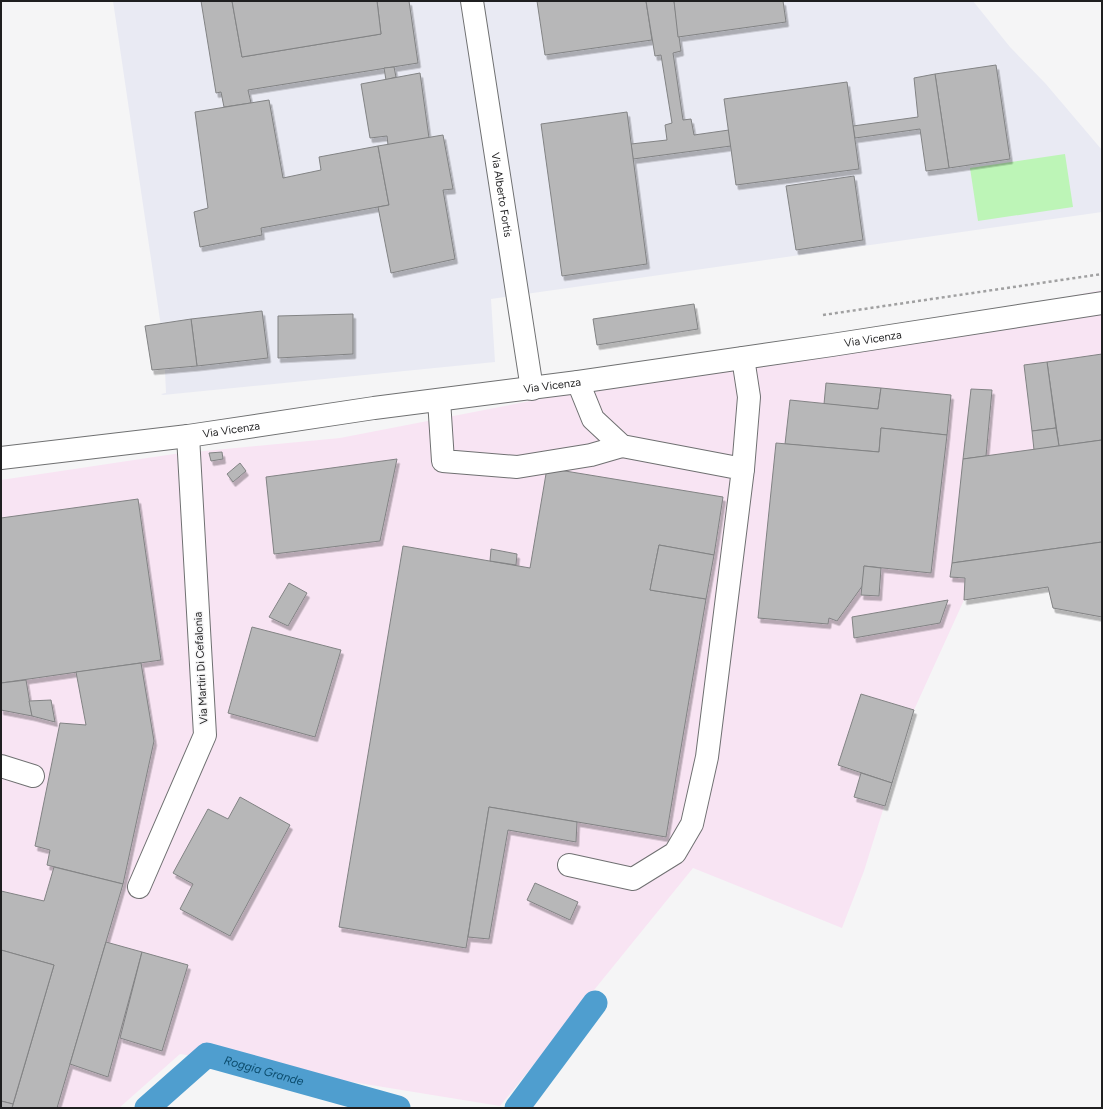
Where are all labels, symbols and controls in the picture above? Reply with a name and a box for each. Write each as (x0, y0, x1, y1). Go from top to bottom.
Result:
street label: Via Alberto Fortis (489, 151, 515, 238)
street label: Via Vicenza (843, 328, 902, 350)
street label: Via Vicenza (523, 375, 582, 395)
street label: Via Vicenza (202, 419, 261, 440)
street label: Via Martiri Di Cefalonia (192, 612, 210, 724)
water label: Roggia Grande (222, 1053, 306, 1089)

